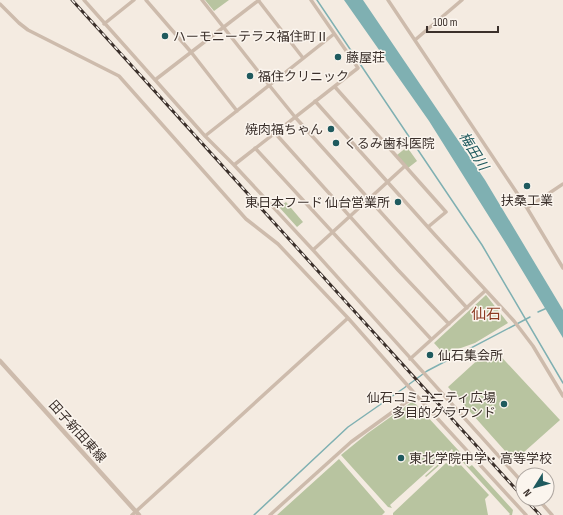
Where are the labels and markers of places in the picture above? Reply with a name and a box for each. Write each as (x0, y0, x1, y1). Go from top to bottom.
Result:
place label: ハーモニーテラス福住町Ⅱ (173, 29, 329, 45)
marker: ハーモニーテラス福住町Ⅱ (160, 31, 170, 41)
place label: 藤屋荘 (346, 50, 385, 66)
marker: 藤屋荘 (333, 52, 343, 62)
place label: 福住クリニック (258, 69, 349, 85)
marker: 福住クリニック (245, 71, 255, 81)
place label: 焼肉福ちゃん (245, 122, 323, 138)
marker: 焼肉福ちゃん (326, 124, 336, 134)
place label: くるみ歯科医院 (344, 136, 435, 152)
marker: くるみ歯科医院 (331, 138, 341, 148)
marker: 扶桑工業 (522, 181, 532, 191)
place label: 扶桑工業 (501, 193, 553, 209)
place label: 東日本フード 仙台営業所 (245, 195, 390, 211)
marker: 東日本フード 仙台営業所 (393, 197, 403, 207)
place label: 仙石集会所 (438, 348, 503, 364)
marker: 仙石集会所 (425, 350, 435, 360)
place label: 仙石コミュニティ広場 多目的グラウンド (367, 390, 496, 421)
marker: 仙石コミュニティ広場 多目的グラウンド (499, 399, 509, 409)
place label: 東北学院中学・高等学校 (409, 451, 552, 467)
marker: 東北学院中学・高等学校 (396, 453, 406, 463)

